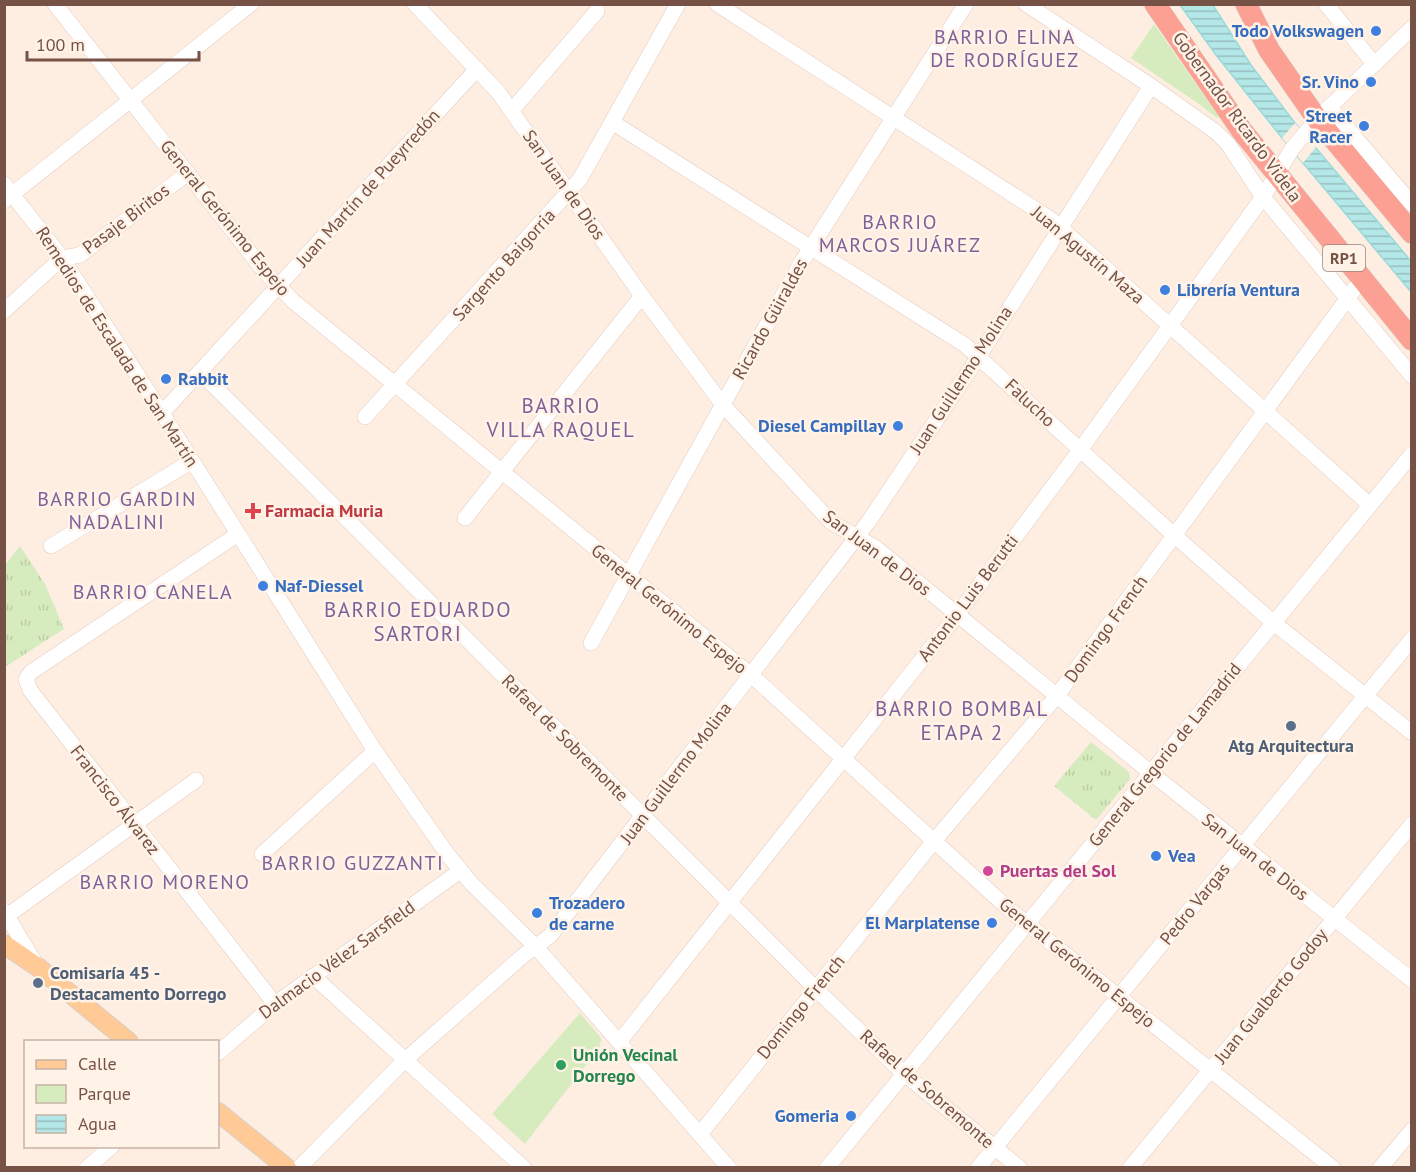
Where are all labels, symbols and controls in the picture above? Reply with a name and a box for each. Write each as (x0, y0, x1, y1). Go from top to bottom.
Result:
place label: Todo Volkswagen (1232, 19, 1364, 42)
scale bar (27, 24, 200, 62)
district label: BARRIO ELINA DE RODRÍGUEZ (930, 24, 1080, 73)
marker: Todo Volkswagen (1369, 24, 1383, 38)
street label: Gobernador Ricardo Videla (1168, 27, 1307, 206)
text: 100 m (36, 33, 85, 56)
place label: Sr. Vino (1302, 70, 1359, 93)
marker: Sr. Vino (1364, 75, 1378, 89)
street label: Juan Martín de Pueyrredón (290, 104, 445, 272)
place label: Street Racer (1305, 104, 1353, 148)
marker: Street Racer (1357, 119, 1371, 133)
street label: San Juan de Dios (518, 125, 611, 244)
street label: General Gerónimo Espejo (155, 135, 296, 300)
street label: Pasaje Biritos (78, 178, 174, 259)
street label: Juan Agustín Maza (1026, 200, 1150, 309)
street label: Sargento Baigorria (447, 204, 560, 326)
district label: BARRIO MARCOS JUÁREZ (819, 209, 981, 258)
street label: Remedios de Escalada de San Martín (31, 222, 204, 471)
road number: RP1 (1323, 245, 1365, 271)
street label: Ricardo Güiraldes (727, 254, 812, 383)
place label: Librería Ventura (1177, 278, 1300, 301)
marker: Librería Ventura (1158, 283, 1172, 297)
street label: Juan Guillermo Molina (904, 301, 1017, 459)
place label: Rabbit (178, 367, 229, 390)
marker: Rabbit (159, 372, 173, 386)
street label: Falucho (1000, 373, 1060, 432)
district label: BARRIO VILLA RAQUEL (486, 392, 635, 443)
place label: Diesel Campillay (758, 414, 886, 437)
marker: Diesel Campillay (891, 419, 905, 433)
district label: BARRIO GARDIN NADALINI (37, 486, 197, 535)
place label: Farmacia Muria (265, 499, 383, 522)
marker: Farmacia Muria (246, 504, 260, 518)
street label: San Juan de Dios (819, 505, 936, 601)
street label: Antonio Luis Berutti (912, 530, 1023, 666)
street label: General Gerónimo Espejo (587, 538, 752, 679)
street label: Domingo French (1059, 570, 1152, 687)
place label: Naf-Diessel (275, 574, 364, 597)
district label: BARRIO CANELA (73, 579, 233, 605)
marker: Naf-Diessel (256, 579, 270, 593)
district label: BARRIO EDUARDO SARTORI (324, 596, 512, 647)
street label: General Gregorio de Lamadrid (1083, 658, 1246, 851)
street label: Rafael de Sobremonte (497, 669, 634, 806)
district label: BARRIO BOMBAL ETAPA 2 (875, 695, 1049, 746)
street label: Juan Guillermo Molina (614, 697, 736, 849)
marker: Atg Arquitectura (1284, 719, 1298, 733)
place label: Atg Arquitectura (1228, 734, 1354, 757)
street label: Francisco Álvarez (65, 740, 165, 859)
street label: San Juan de Dios (1197, 808, 1313, 905)
place label: Vea (1167, 844, 1196, 867)
marker: Vea (1149, 849, 1163, 863)
district label: BARRIO GUZZANTI (262, 850, 444, 876)
street label: Pedro Vargas (1155, 858, 1235, 949)
place label: Puertas del Sol (1000, 859, 1117, 882)
marker: Puertas del Sol (981, 864, 995, 878)
district label: BARRIO MORENO (80, 869, 250, 895)
place label: Trozadero de carne (549, 891, 626, 935)
street label: General Gerónimo Espejo (995, 892, 1160, 1033)
street label: Dalmacio Vélez Sarsfield (254, 895, 419, 1024)
marker: Trozadero de carne (530, 906, 544, 920)
place label: El Marplatense (865, 911, 980, 934)
marker: El Marplatense (985, 916, 999, 930)
street label: Juan Gualberto Godoy (1208, 923, 1333, 1069)
street label: Domingo French (752, 950, 850, 1063)
place label: Comisaría 45 - Destacamento Dorrego (50, 961, 227, 1005)
marker: Comisaría 45 - Destacamento Dorrego (31, 976, 45, 990)
street label: Rafael de Sobremonte (856, 1024, 999, 1153)
legend (24, 1040, 219, 1148)
place label: Unión Vecinal Dorrego (573, 1043, 678, 1087)
text: Calle (78, 1052, 117, 1075)
marker: Unión Vecinal Dorrego (554, 1058, 568, 1072)
text: Parque (78, 1082, 131, 1105)
place label: Gomeria (775, 1104, 839, 1127)
marker: Gomeria (844, 1109, 858, 1123)
text: Agua (78, 1112, 117, 1135)

